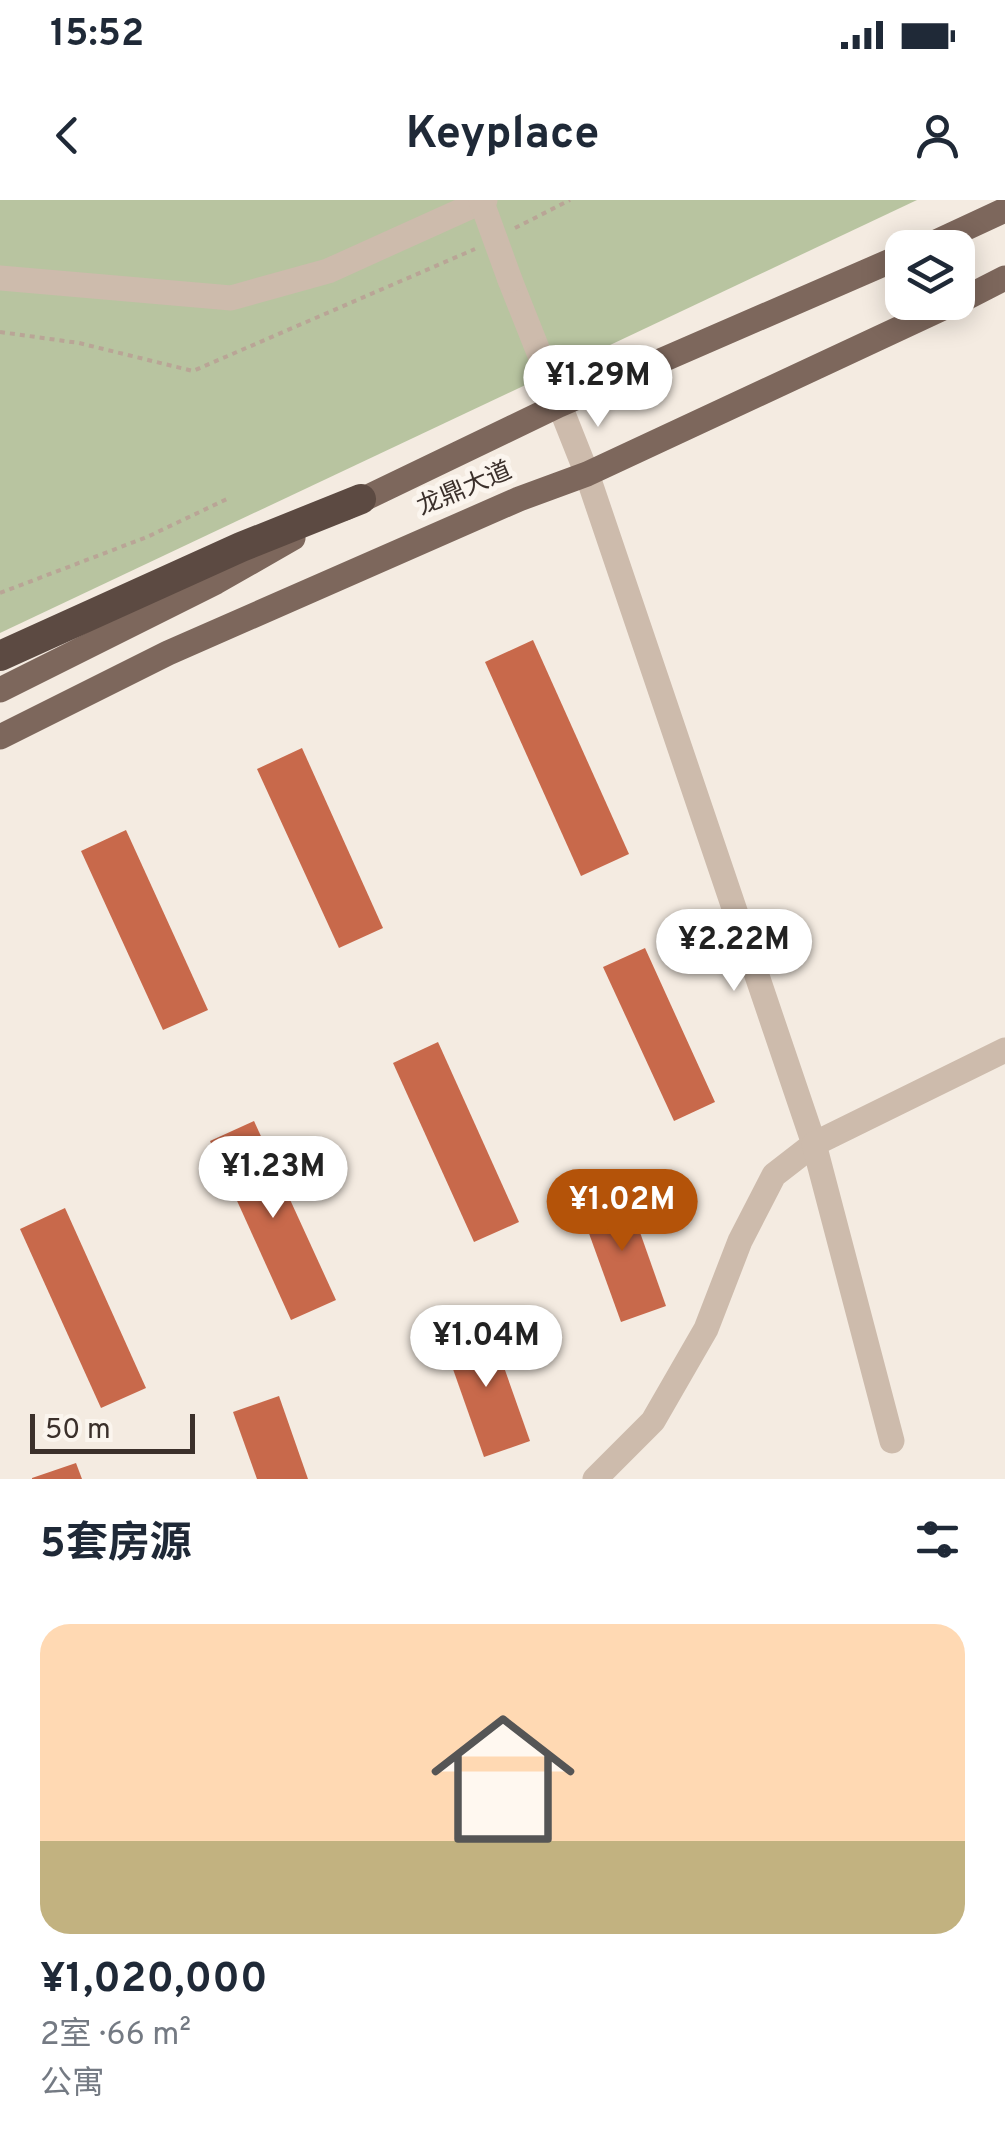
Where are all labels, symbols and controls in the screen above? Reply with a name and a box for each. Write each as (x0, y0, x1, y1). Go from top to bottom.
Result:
text: 15:52 (50, 11, 144, 60)
text: Keyplace (406, 107, 599, 164)
icon: back (40, 108, 95, 163)
icon: person (910, 108, 965, 163)
map controls (885, 230, 975, 320)
button: layers (885, 230, 975, 320)
pin: ¥1.29M (517, 345, 679, 430)
text: ¥1.29M (545, 357, 651, 397)
street label: 龙鼎大道 (413, 456, 517, 524)
pin: ¥2.22M (653, 909, 815, 994)
text: ¥2.22M (678, 921, 790, 961)
pin: ¥1.23M (192, 1136, 354, 1221)
text: ¥1.23M (221, 1148, 325, 1188)
pin: ¥1.02M (541, 1169, 703, 1254)
text: ¥1.02M (569, 1181, 675, 1221)
pin: ¥1.04M (405, 1305, 567, 1390)
text: ¥1.04M (432, 1317, 540, 1357)
scale bar (30, 1409, 195, 1454)
text: 50 m (45, 1413, 111, 1449)
icon: filters (910, 1512, 965, 1567)
text: 5套房源 (40, 1519, 192, 1572)
icon: home (413, 1689, 593, 1869)
text: ¥1,020,000 (40, 1954, 268, 2007)
text: 2室 · 66 m² (40, 2016, 191, 2056)
text: 公寓 (40, 2065, 104, 2105)

